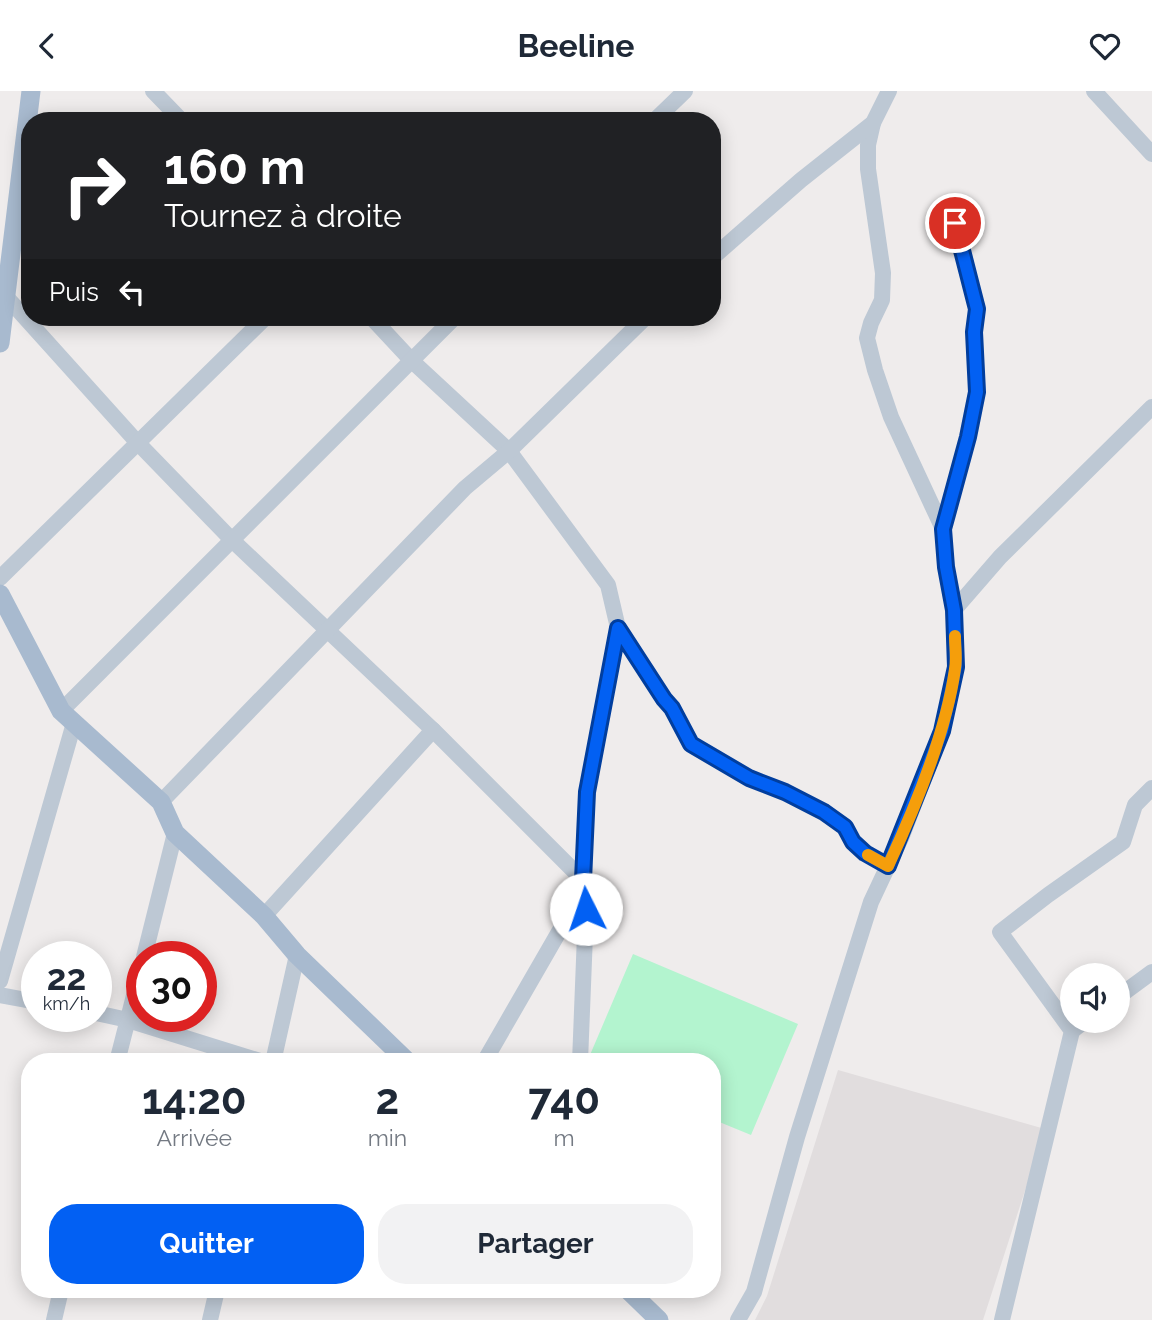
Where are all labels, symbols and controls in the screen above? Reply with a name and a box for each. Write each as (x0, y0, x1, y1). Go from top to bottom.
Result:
icon: back (28, 27, 66, 65)
text: Beeline (518, 27, 634, 64)
icon: heart (1086, 27, 1124, 65)
text: 160 m (164, 138, 305, 195)
icon: right (49, 140, 140, 231)
pin (925, 193, 985, 253)
text: Tournez à droite (164, 197, 402, 234)
icon: arrive (936, 204, 974, 242)
icon: left (113, 273, 151, 311)
text: Puis (49, 277, 99, 307)
position arrow (549, 872, 623, 946)
speed limit sign: 30 (126, 941, 217, 1032)
text: 22 (47, 957, 86, 998)
map controls (1060, 963, 1130, 1033)
button: sound (1060, 963, 1130, 1033)
text: km/h (43, 993, 90, 1014)
text: 14:20 (142, 1075, 247, 1124)
text: 2 (376, 1075, 399, 1124)
text: 740 (528, 1075, 600, 1124)
text: Arrivée (157, 1124, 232, 1151)
text: min (368, 1124, 407, 1151)
text: m (554, 1124, 575, 1151)
button: Quitter (49, 1204, 364, 1284)
button: Partager (378, 1204, 693, 1284)

